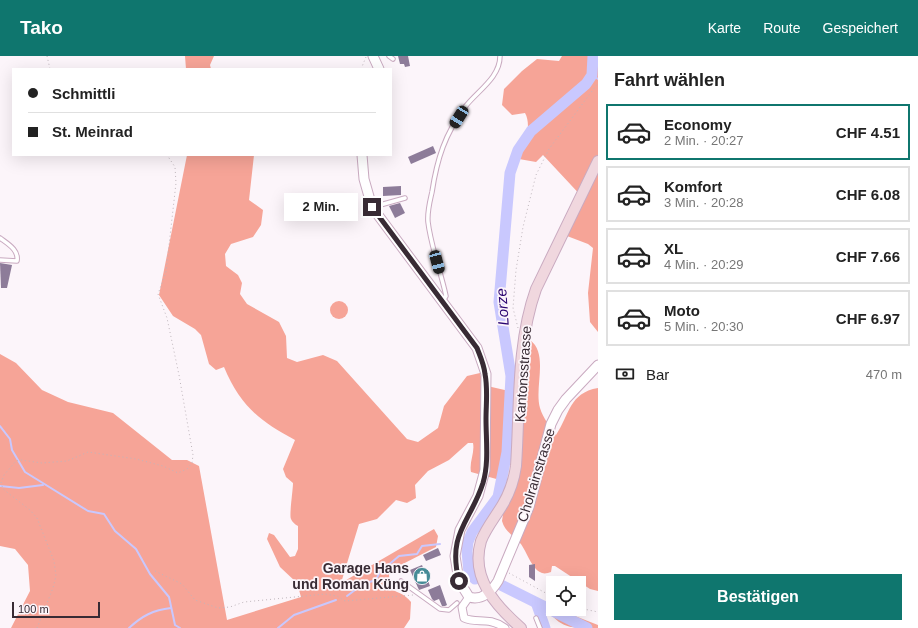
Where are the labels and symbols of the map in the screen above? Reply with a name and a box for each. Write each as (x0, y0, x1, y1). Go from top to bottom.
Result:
car (448, 104, 470, 130)
callout: 2 Min. (284, 193, 358, 221)
route end (363, 198, 381, 216)
car (428, 249, 446, 275)
water label: Lorze (492, 288, 512, 326)
street label: Kantonsstrasse (512, 325, 534, 423)
street label: Cholrainstrasse (514, 426, 558, 524)
place label: Garage Hans und Roman Küng (292, 560, 409, 592)
shop icon: Garage Hans und Roman Küng (412, 566, 432, 586)
route start (450, 572, 468, 590)
scale bar (12, 600, 100, 619)

